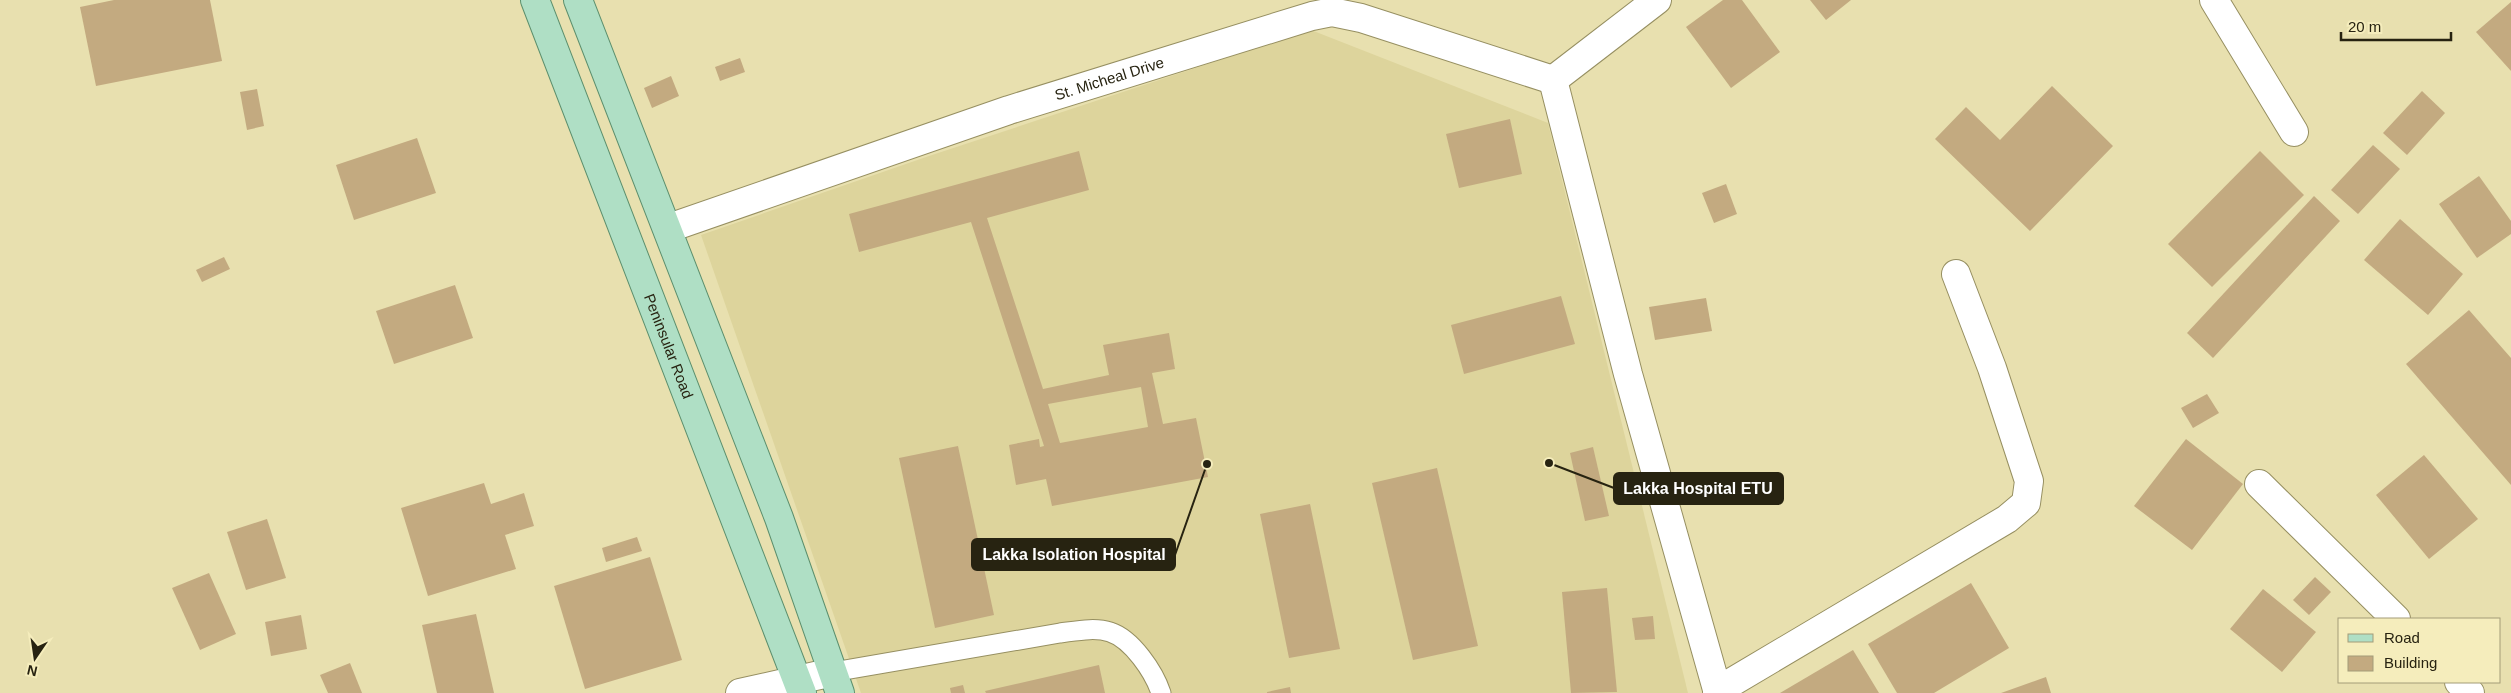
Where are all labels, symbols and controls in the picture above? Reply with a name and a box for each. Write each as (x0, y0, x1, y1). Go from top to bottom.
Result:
scale bar (2341, 10, 2451, 42)
text: 20 m (2348, 18, 2381, 35)
street label: St. Micheal Drive (1053, 53, 1166, 103)
street label: Peninsular Road (641, 291, 697, 401)
callout: Lakka Hospital ETU (1614, 473, 1783, 504)
text: Lakka Hospital ETU (1623, 480, 1773, 497)
callout: Lakka Isolation Hospital (972, 539, 1175, 570)
text: Lakka Isolation Hospital (982, 546, 1166, 563)
legend (2338, 618, 2501, 683)
text: Road (2384, 629, 2420, 646)
north arrow (10, 633, 60, 683)
text: Building (2384, 654, 2437, 671)
text: N (25, 662, 39, 680)

